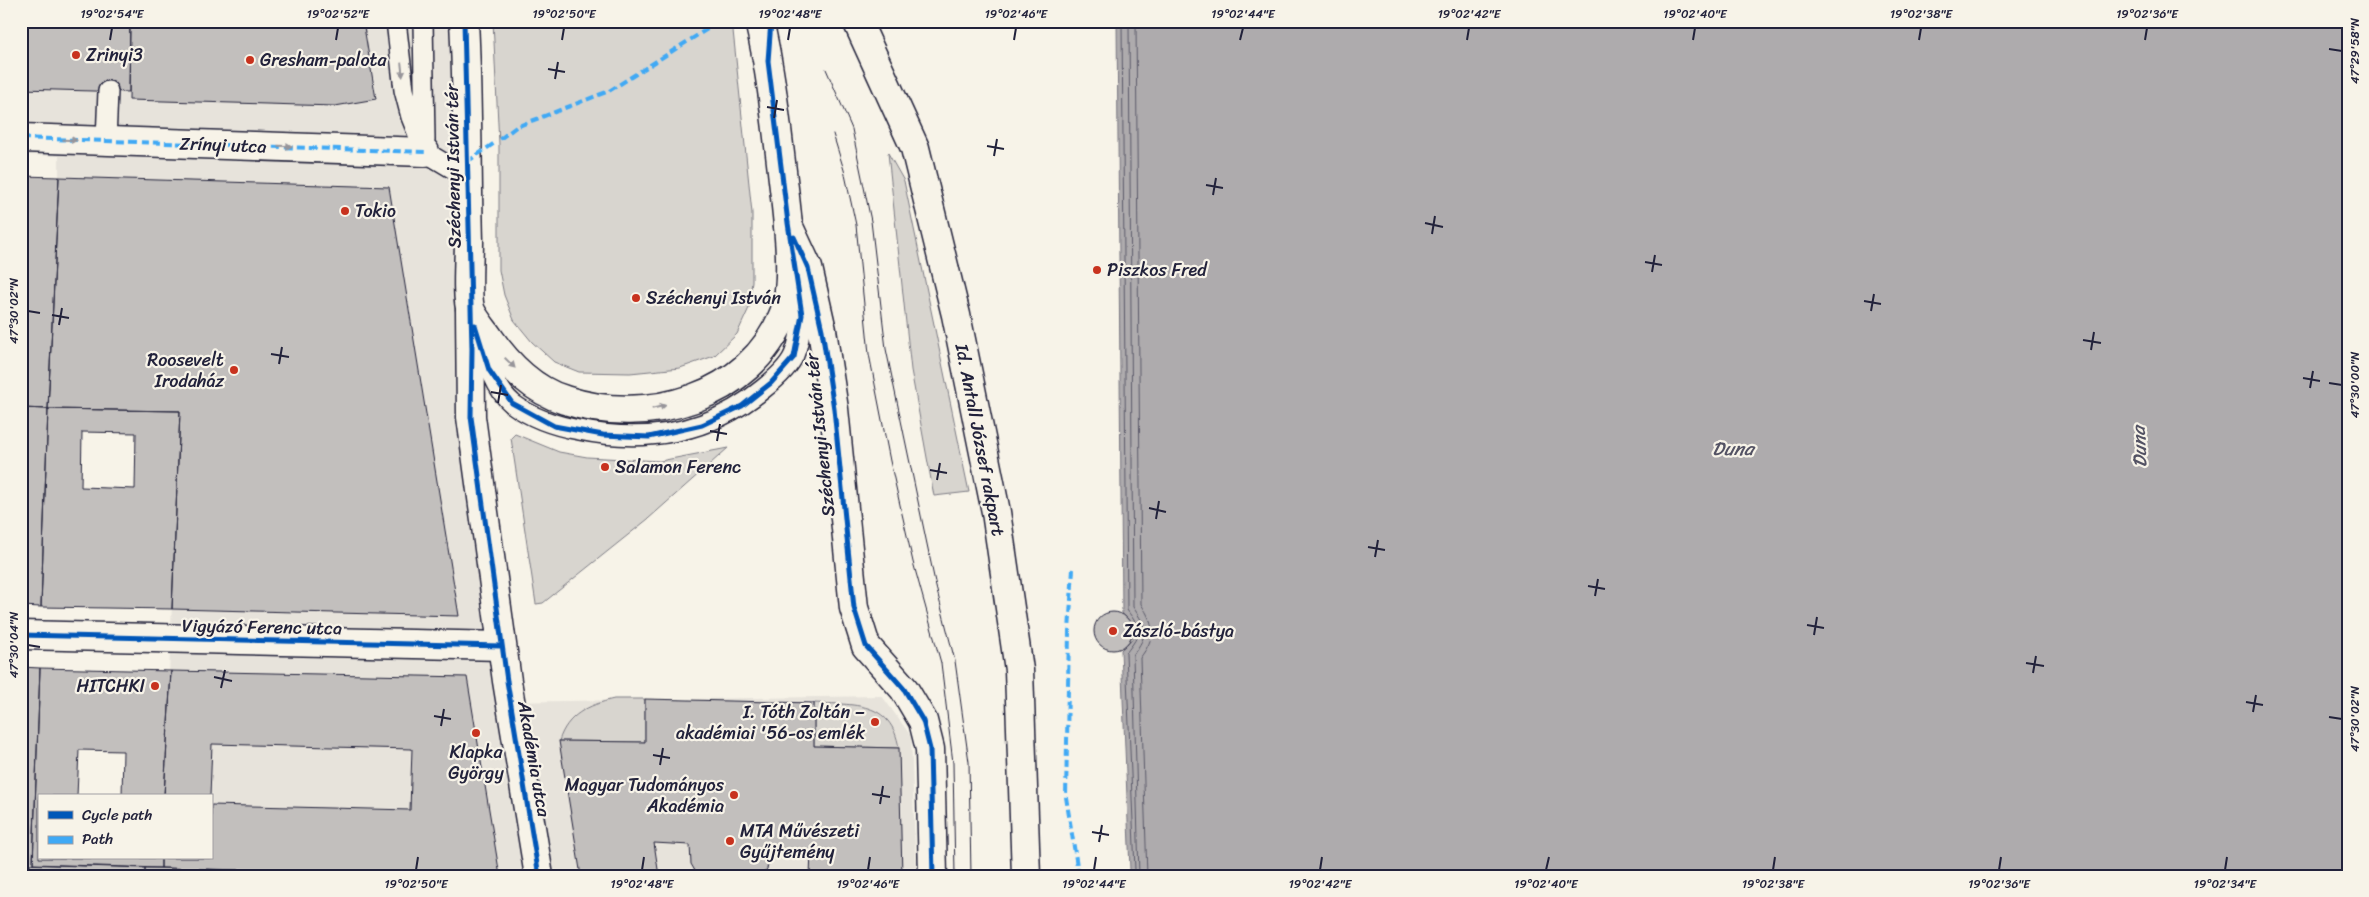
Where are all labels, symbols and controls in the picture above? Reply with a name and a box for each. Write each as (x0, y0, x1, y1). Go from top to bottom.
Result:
text: 19°02'54"E (80, 3, 145, 25)
text: 19°02'52"E (307, 3, 371, 25)
text: 19°02'50"E (532, 3, 597, 25)
text: 19°02'48"E (758, 3, 823, 25)
text: 19°02'46"E (985, 3, 1049, 25)
text: 19°02'44"E (1211, 3, 1276, 25)
text: 19°02'42"E (1438, 3, 1502, 25)
text: 19°02'40"E (1663, 3, 1728, 25)
text: 19°02'38"E (1890, 3, 1953, 25)
text: 19°02'36"E (2116, 3, 2179, 25)
text: 47°29'58"N (2344, 17, 2366, 84)
place label: Zrinyi3 (86, 39, 143, 71)
place label: Gresham-palota (260, 44, 387, 76)
marker: Zrinyi3 (70, 49, 82, 61)
marker: Gresham-palota (244, 54, 256, 66)
one-way arrow (398, 62, 406, 78)
street label: Széchenyi István tér (436, 82, 470, 248)
street label: Zrínyi utca (179, 127, 267, 163)
one-way arrow (62, 136, 78, 144)
one-way arrow (277, 143, 293, 151)
place label: Tokio (355, 195, 396, 227)
marker: Tokio (339, 205, 351, 217)
place label: Piszkos Fred (1107, 254, 1208, 286)
marker: Piszkos Fred (1091, 264, 1103, 276)
text: 47°30'02"N (3, 277, 25, 344)
place label: Széchenyi István (646, 282, 781, 314)
marker: Széchenyi István (630, 292, 642, 304)
street label: Id. Antall József rakpart (945, 340, 1014, 539)
place label: Roosevelt Irodaház (147, 344, 224, 397)
street label: Széchenyi István tér (795, 350, 844, 518)
text: 47°30'00"N (2344, 351, 2366, 418)
one-way arrow (504, 356, 516, 368)
marker: Roosevelt Irodaház (228, 364, 240, 376)
one-way arrow (651, 403, 666, 411)
water label: Duna (2121, 423, 2157, 468)
water label: Duna (1712, 432, 1756, 465)
place label: Salamon Ferenc (615, 451, 741, 483)
marker: Salamon Ferenc (599, 461, 611, 473)
street label: Vigyázó Ferenc utca (182, 610, 342, 644)
text: 47°30'04"N (3, 611, 25, 678)
place label: Zászló-bástya (1123, 615, 1234, 647)
marker: Zászló-bástya (1107, 625, 1119, 637)
place label: HITCHKI (76, 670, 145, 702)
marker: HITCHKI (149, 680, 161, 692)
text: 47°30'02"N (2344, 685, 2366, 752)
place label: I. Tóth Zoltán – akadémiai '56-os emlék (676, 696, 865, 749)
street label: Akadémia utca (508, 698, 560, 820)
marker: I. Tóth Zoltán – akadémiai '56-os emlék (869, 716, 881, 728)
marker: Klapka György (470, 727, 482, 739)
place label: Klapka György (448, 736, 504, 789)
place label: Magyar Tudományos Akadémia (565, 769, 725, 822)
marker: Magyar Tudományos Akadémia (728, 789, 740, 801)
legend (38, 794, 212, 860)
text: Cycle path (82, 802, 153, 828)
place label: MTA Művészeti Gyűjtemény (740, 815, 860, 868)
text: Path (82, 826, 113, 852)
marker: MTA Művészeti Gyűjtemény (724, 835, 736, 847)
text: 19°02'50"E (384, 873, 449, 895)
text: 19°02'48"E (610, 873, 675, 895)
text: 19°02'46"E (837, 873, 901, 895)
text: 19°02'44"E (1062, 873, 1127, 895)
text: 19°02'42"E (1289, 873, 1353, 895)
text: 19°02'40"E (1514, 873, 1579, 895)
text: 19°02'38"E (1742, 873, 1805, 895)
text: 19°02'36"E (1968, 873, 2031, 895)
text: 19°02'34"E (2194, 873, 2258, 895)

